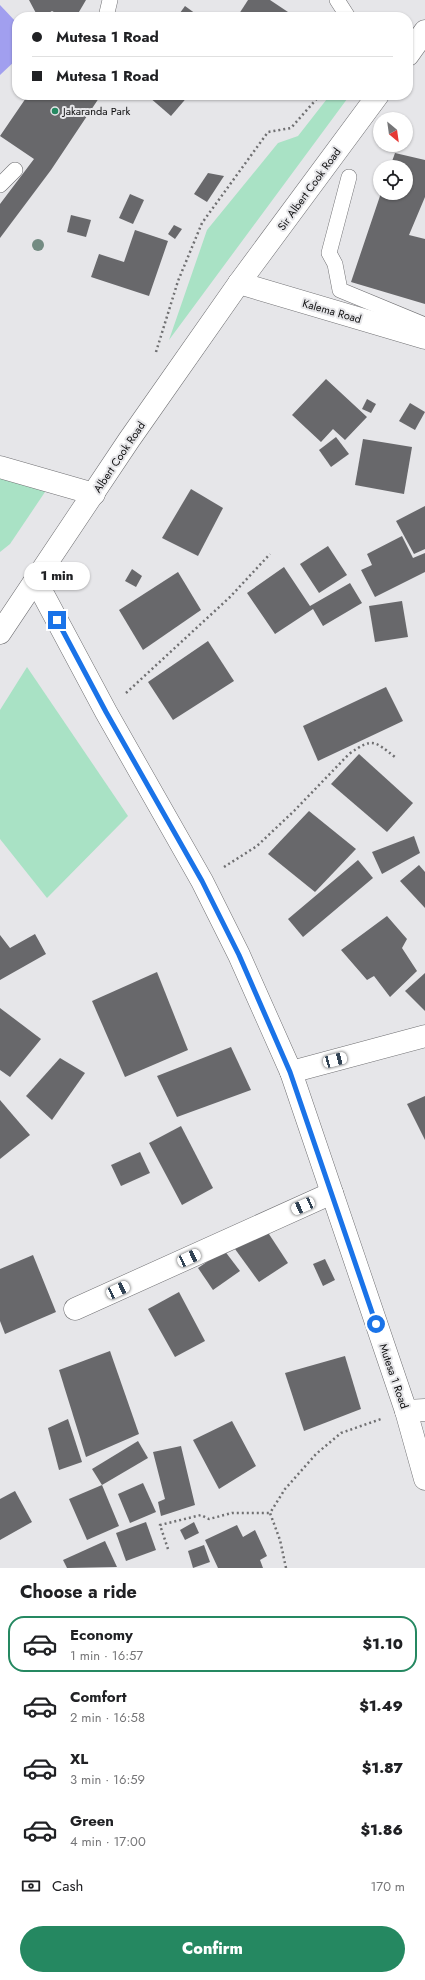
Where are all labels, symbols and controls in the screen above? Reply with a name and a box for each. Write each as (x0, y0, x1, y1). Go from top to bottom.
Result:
text: Mutesa 1 Road (56, 26, 159, 48)
text: Mutesa 1 Road (56, 65, 159, 87)
place label: Jakaranda Park (61, 103, 131, 119)
marker: Jakaranda Park (50, 106, 60, 116)
north arrow (373, 112, 413, 152)
map controls (373, 112, 413, 200)
street label: Sir Albert Cook Road (273, 144, 345, 234)
button: locate (373, 160, 413, 200)
street label: Kalema Road (301, 295, 363, 327)
street label: Albert Cook Road (89, 418, 149, 496)
callout: 1 min (24, 562, 90, 590)
text: 1 min (41, 566, 73, 585)
route end (48, 611, 66, 629)
car (322, 1051, 348, 1069)
car (290, 1196, 316, 1216)
car (176, 1247, 202, 1269)
car (105, 1279, 131, 1301)
route start (367, 1315, 385, 1333)
street label: Mutesa 1 Road (375, 1341, 413, 1411)
text: Choose a ride (20, 1579, 137, 1605)
text: Economy (70, 1624, 133, 1646)
icon: car (22, 1626, 58, 1662)
text: $1.10 (363, 1633, 403, 1655)
text: 1 min · 16:57 (70, 1646, 143, 1665)
text: Comfort (70, 1686, 127, 1708)
icon: car (22, 1688, 58, 1724)
text: $1.49 (359, 1695, 403, 1717)
text: 2 min · 16:58 (70, 1708, 145, 1727)
text: XL (70, 1748, 88, 1770)
icon: car (22, 1750, 58, 1786)
text: $1.87 (362, 1757, 403, 1779)
text: 3 min · 16:59 (70, 1770, 145, 1789)
text: Green (70, 1810, 114, 1832)
icon: car (22, 1812, 58, 1848)
text: $1.86 (360, 1819, 403, 1841)
text: 4 min · 17:00 (70, 1832, 146, 1851)
icon: cash (20, 1875, 42, 1897)
text: Cash (52, 1875, 83, 1897)
text: 170 m (370, 1877, 405, 1896)
button: Confirm (20, 1926, 405, 1972)

